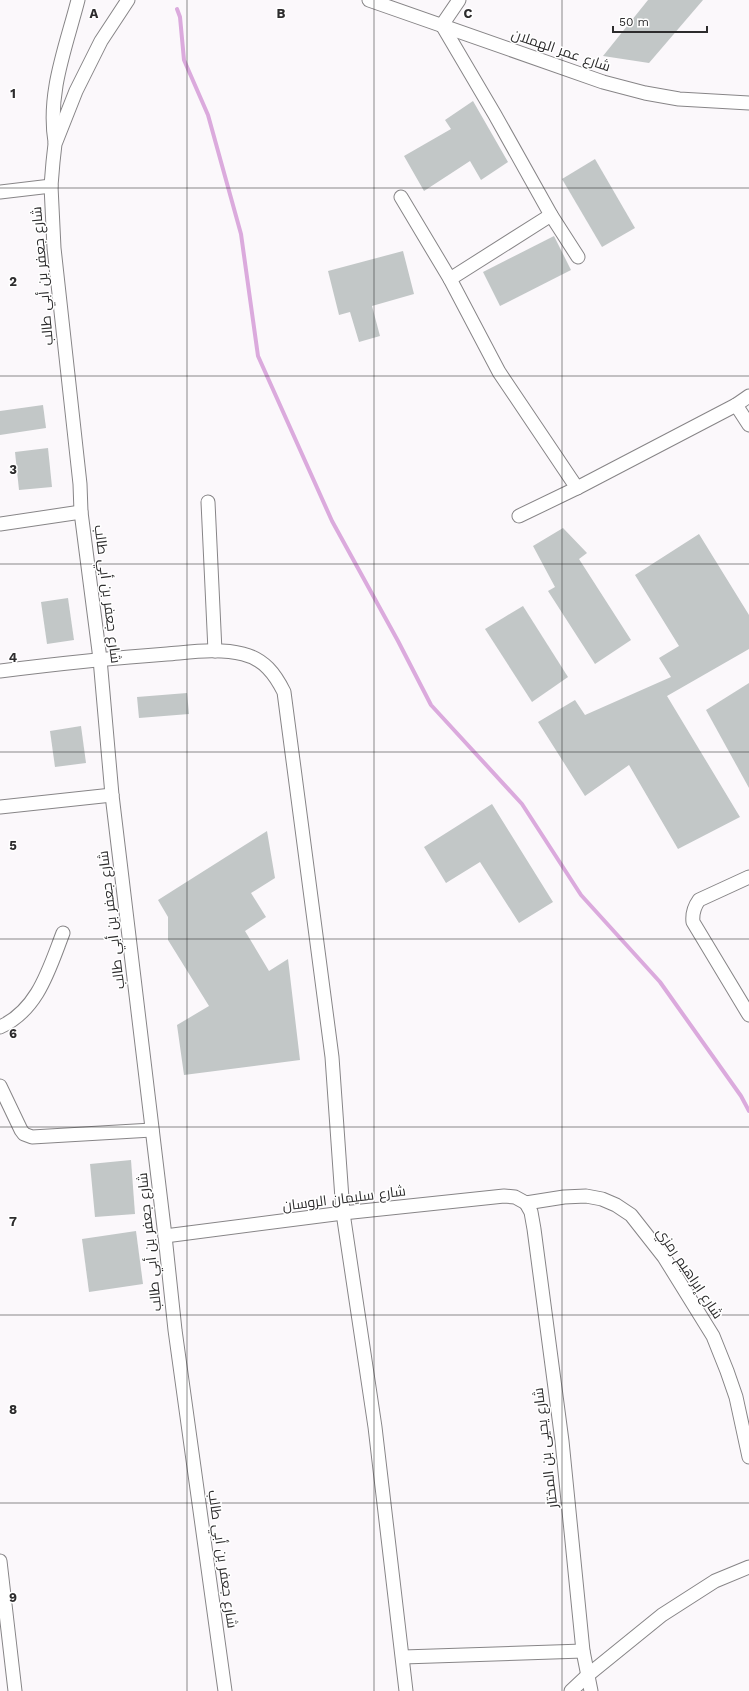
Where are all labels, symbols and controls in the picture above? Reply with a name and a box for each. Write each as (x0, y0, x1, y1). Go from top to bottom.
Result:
text: A (90, 6, 99, 21)
text: B (277, 6, 286, 21)
text: C (464, 6, 473, 21)
scale bar (613, 8, 707, 34)
text: 50 m (619, 15, 649, 29)
street label: شارع عمر الهملان (509, 26, 613, 75)
text: 1 (10, 86, 16, 101)
street label: شارع جعفر بن أبي طالب (27, 206, 60, 346)
text: 2 (9, 274, 17, 289)
text: 3 (9, 462, 17, 477)
street label: شارع جعفر بن أبي طالب (88, 524, 125, 665)
text: 4 (9, 650, 18, 665)
text: 5 (9, 838, 17, 853)
street label: شارع جعفر بن أبي طالب (94, 849, 131, 990)
text: 6 (9, 1026, 17, 1041)
street label: شارع جعفر بن أبي طالب (133, 1171, 168, 1312)
street label: شارع سليمان الروسان (281, 1183, 407, 1214)
text: 7 (9, 1214, 17, 1229)
street label: شارع إبراهيم رمزي (650, 1225, 726, 1324)
street label: شارع يحيى بن المختار (530, 1387, 561, 1510)
text: 8 (9, 1402, 17, 1417)
street label: شارع جعفر بن أبي طالب (201, 1489, 242, 1630)
text: 9 (9, 1590, 17, 1605)

